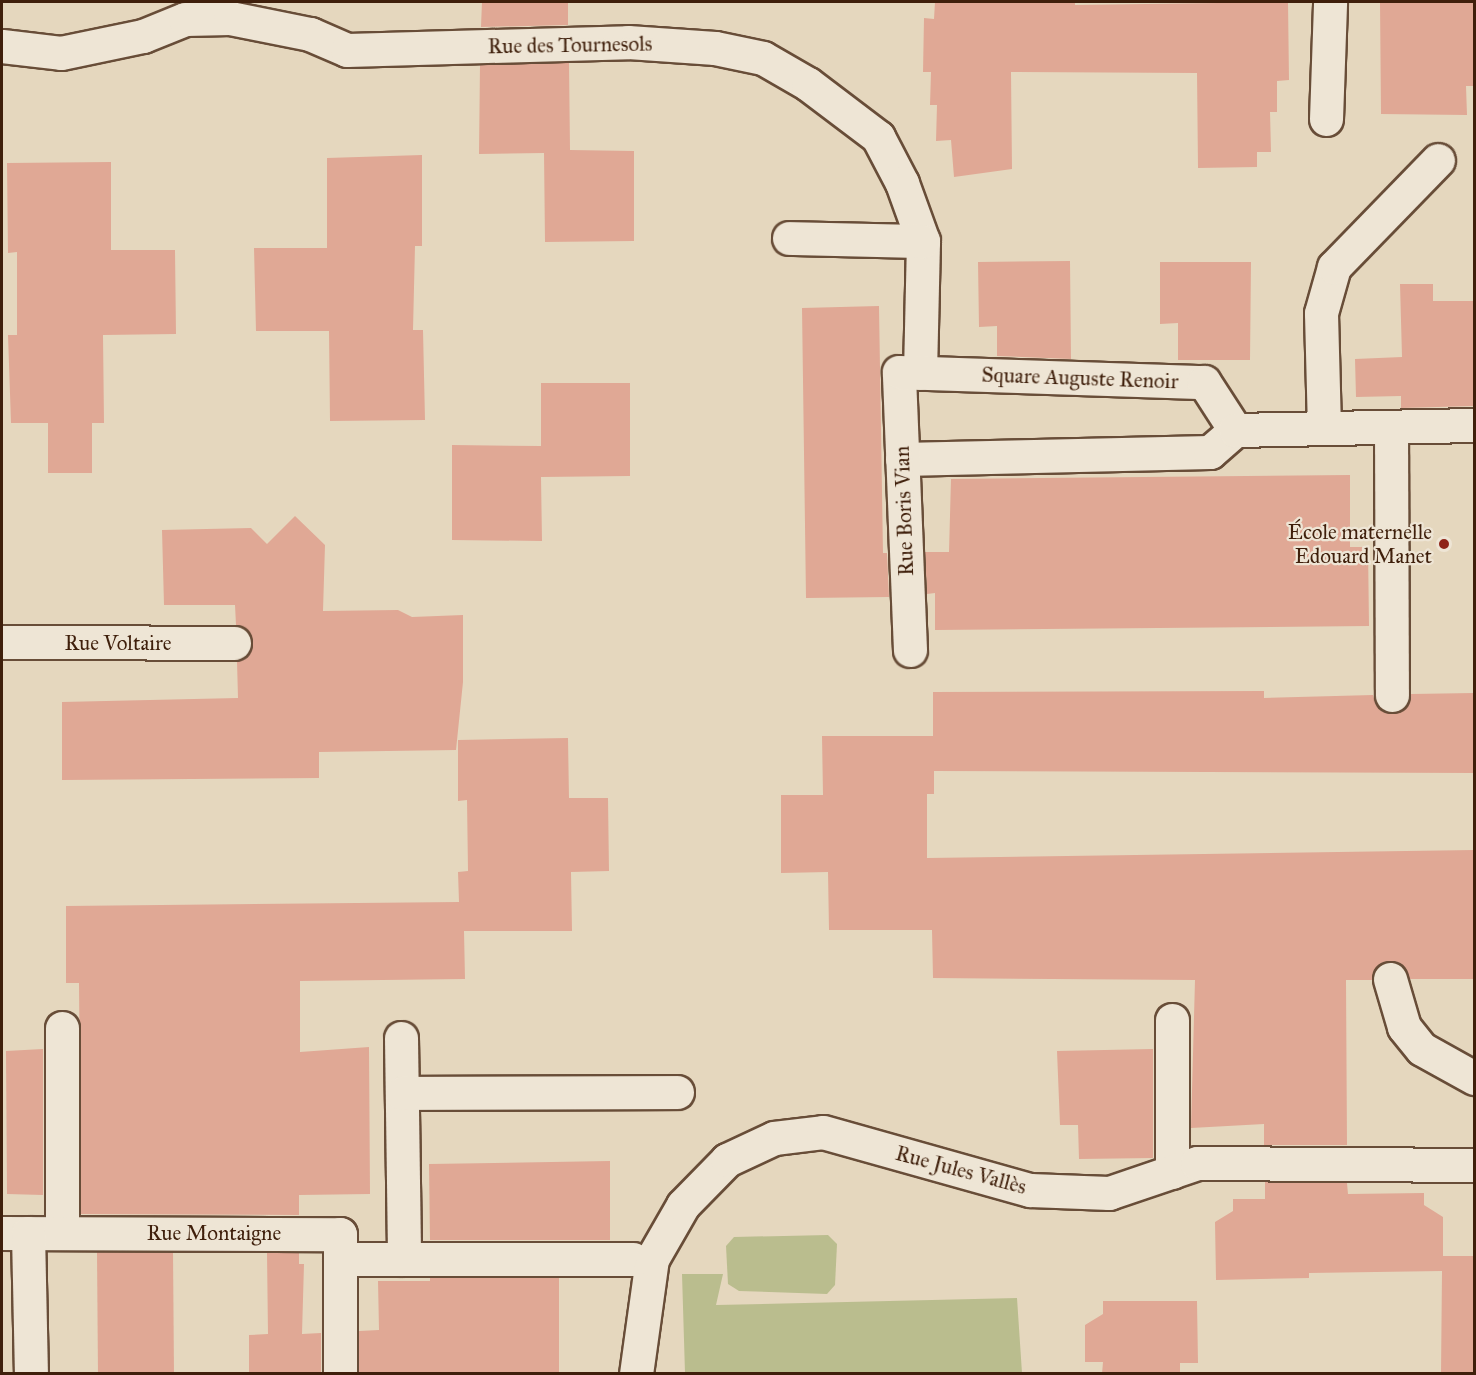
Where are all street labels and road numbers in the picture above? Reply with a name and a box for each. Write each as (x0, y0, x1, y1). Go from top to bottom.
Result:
street label: Rue des Tournesols (487, 31, 653, 59)
street label: Square Auguste Renoir (981, 362, 1179, 394)
street label: Rue Boris Vian (889, 446, 919, 576)
street label: Rue Voltaire (64, 630, 172, 656)
street label: Rue Jules Vallès (893, 1140, 1029, 1200)
street label: Rue Montaigne (147, 1220, 281, 1246)

